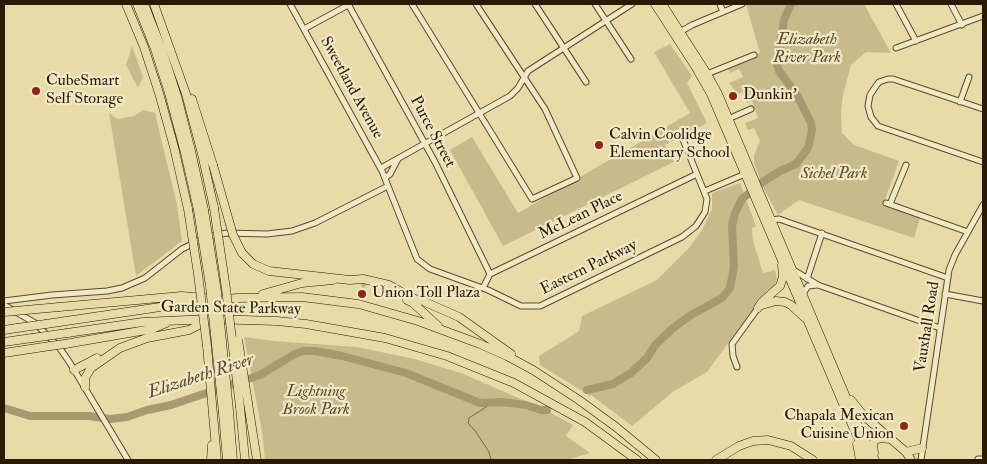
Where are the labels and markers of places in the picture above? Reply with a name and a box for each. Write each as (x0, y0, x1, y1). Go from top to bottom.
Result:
place label: CubeSmart Self Storage (46, 72, 123, 110)
marker: CubeSmart Self Storage (30, 85, 42, 97)
place label: Dunkin' (743, 86, 797, 106)
marker: Dunkin' (727, 90, 739, 102)
place label: Calvin Coolidge Elementary School (609, 126, 730, 164)
marker: Calvin Coolidge Elementary School (593, 139, 605, 151)
place label: Union Toll Plaza (372, 284, 480, 304)
marker: Union Toll Plaza (356, 288, 368, 300)
place label: Chapala Mexican Cuisine Union (784, 407, 894, 445)
marker: Chapala Mexican Cuisine Union (898, 420, 910, 432)

